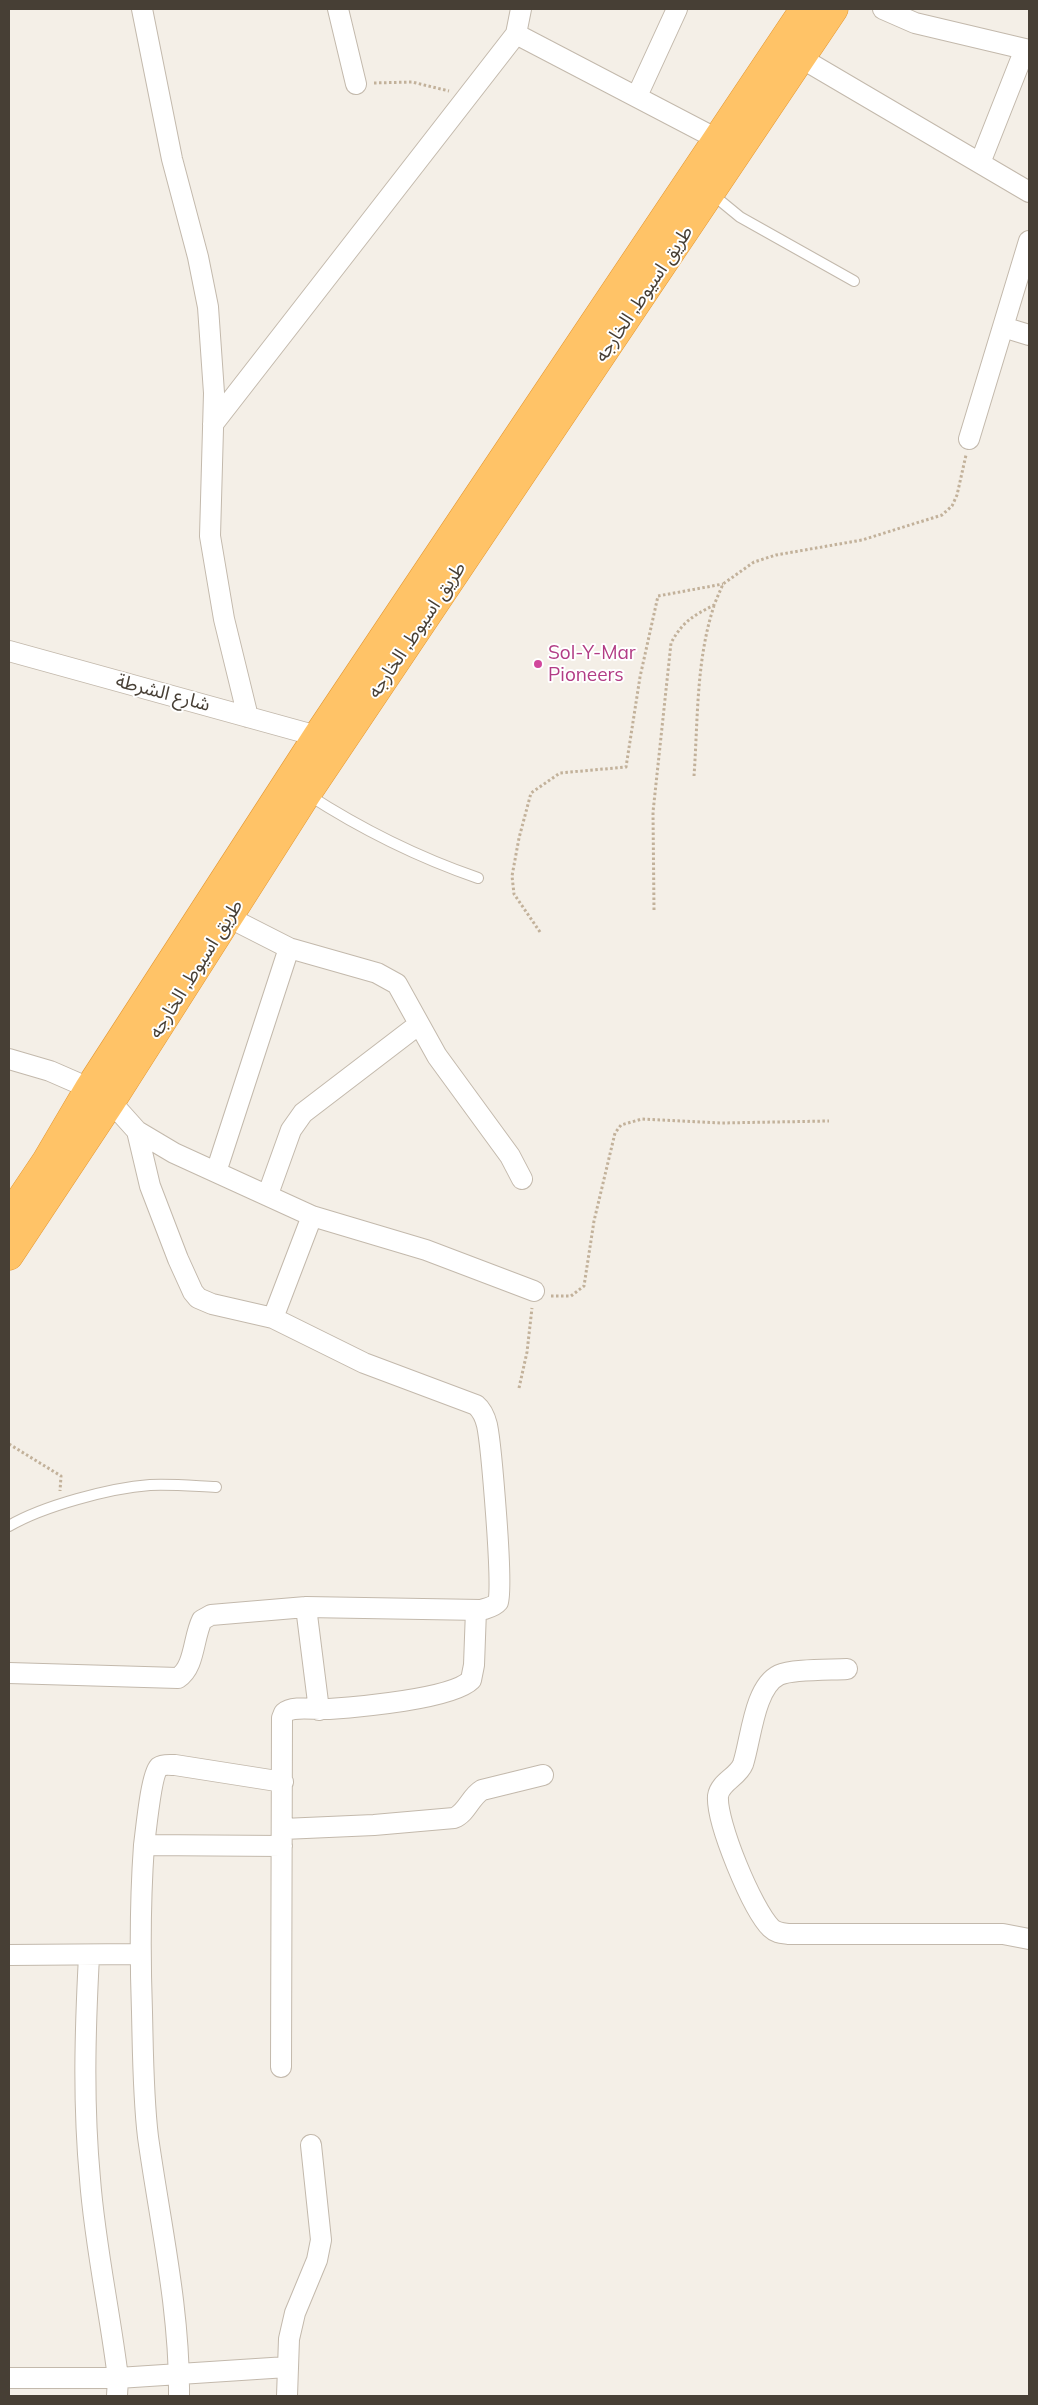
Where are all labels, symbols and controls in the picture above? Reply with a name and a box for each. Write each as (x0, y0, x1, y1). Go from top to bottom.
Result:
street label: طريق اسيوط, الخارجه (590, 222, 698, 366)
street label: طريق اسيوط, الخارجه (363, 558, 471, 702)
place label: Sol-Y-Mar Pioneers (548, 642, 636, 686)
marker: Sol-Y-Mar Pioneers (532, 658, 544, 670)
street label: شارع الشرطة (113, 669, 213, 717)
street label: طريق اسيوط, الخارجه (144, 895, 248, 1043)

